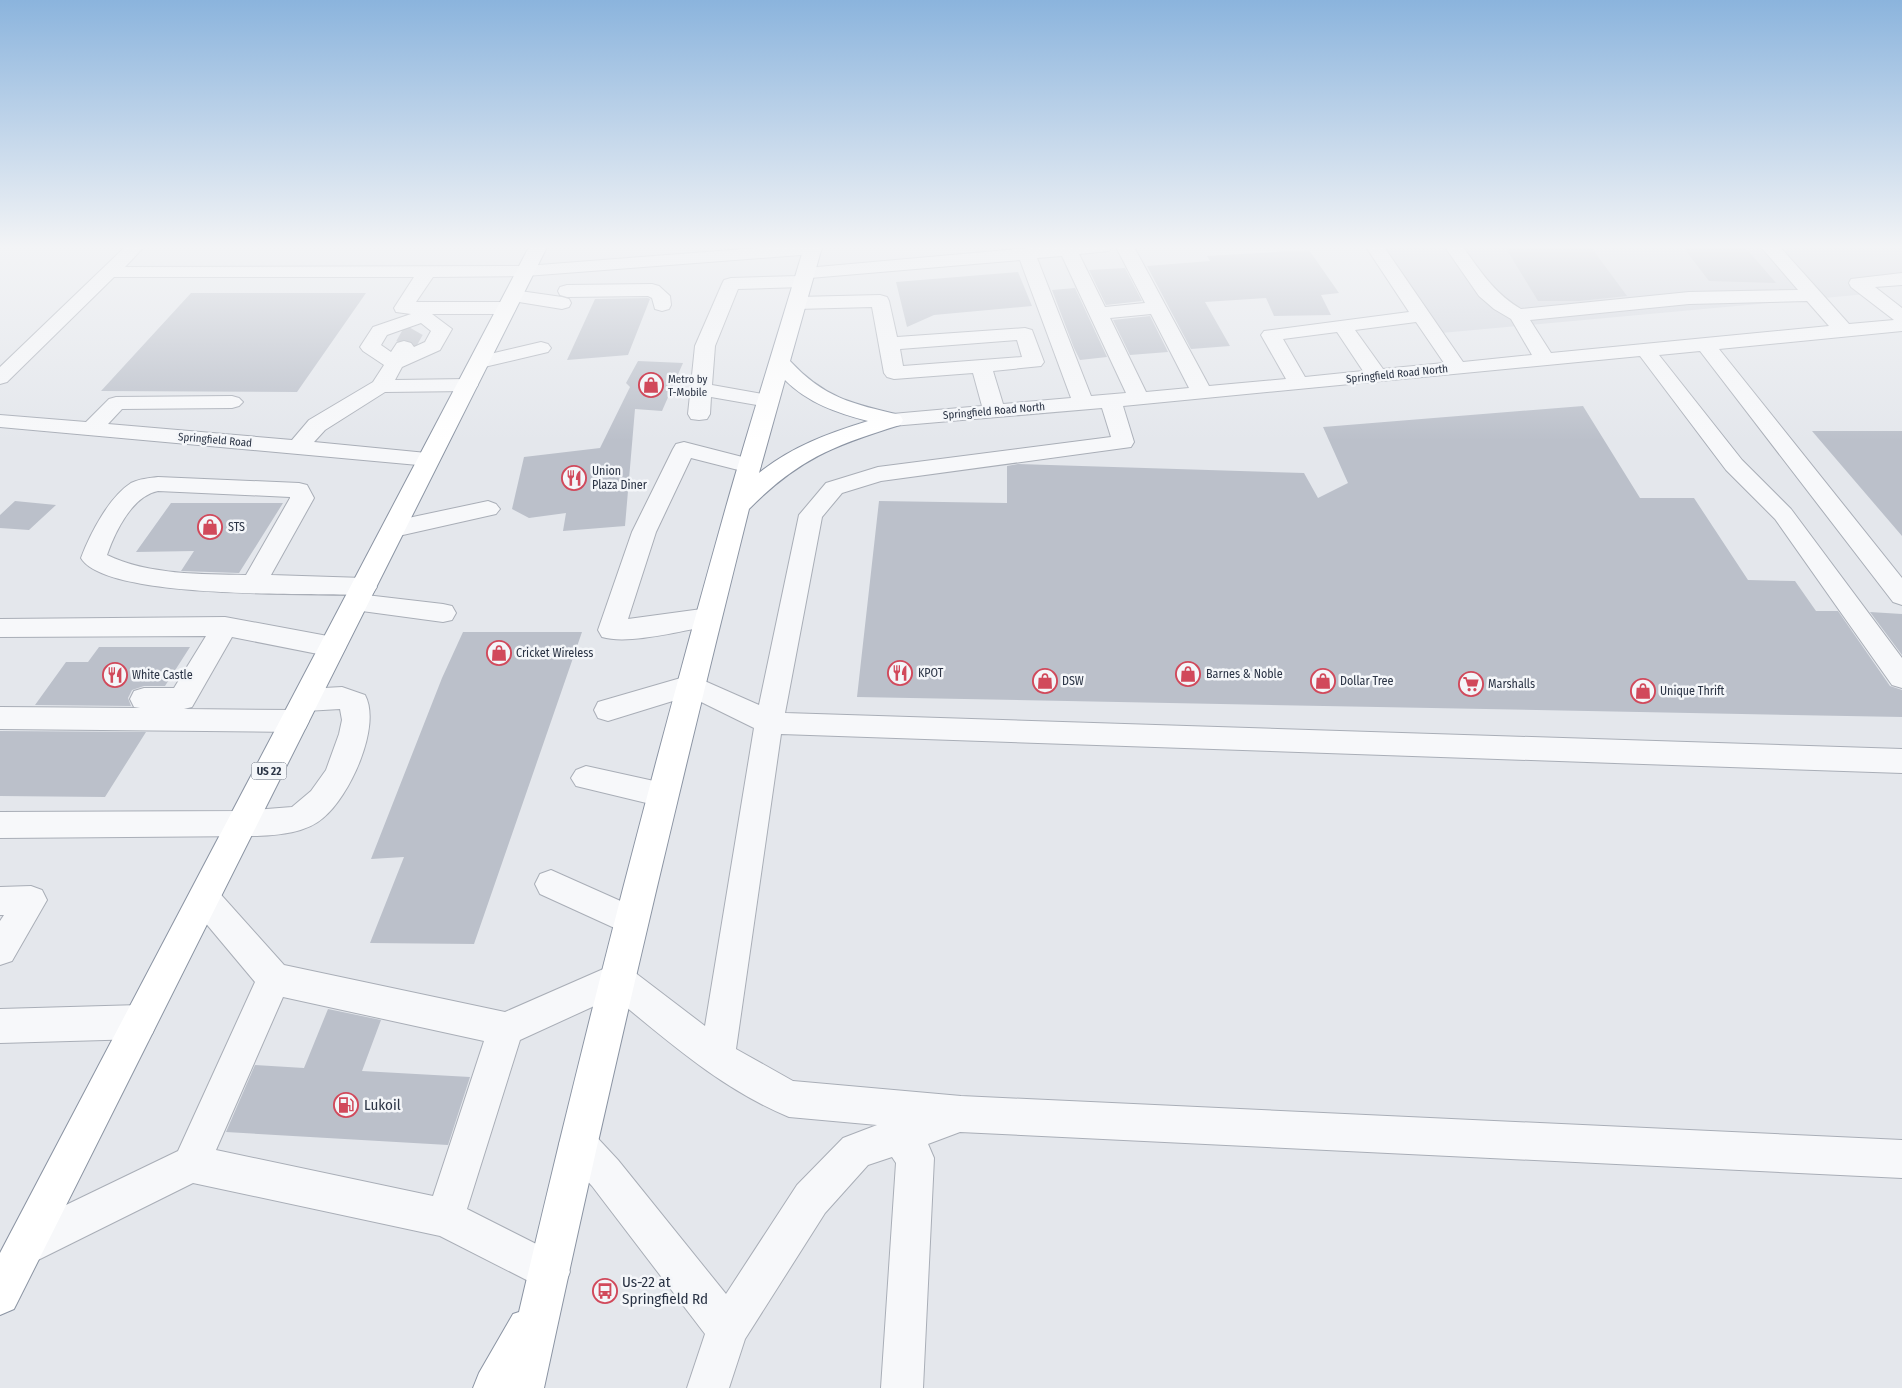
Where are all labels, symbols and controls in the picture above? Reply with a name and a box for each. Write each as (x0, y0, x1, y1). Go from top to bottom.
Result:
street label: Springfield Road North (1345, 362, 1449, 386)
shop icon: Metro by T-Mobile (638, 372, 664, 398)
place label: Metro by T-Mobile (668, 373, 708, 399)
street label: Springfield Road North (942, 400, 1046, 422)
street label: Springfield Road (177, 430, 253, 450)
place label: Union Plaza Diner (592, 464, 648, 492)
restaurant icon: Union Plaza Diner (561, 465, 587, 491)
shop icon: STS (197, 514, 223, 540)
place label: STS (228, 520, 245, 534)
shop icon: Cricket Wireless (486, 640, 512, 666)
place label: Cricket Wireless (516, 646, 593, 660)
restaurant icon: KPOT (887, 660, 913, 686)
shop icon: Barnes & Noble (1175, 661, 1201, 687)
restaurant icon: White Castle (102, 662, 128, 688)
place label: KPOT (918, 666, 944, 680)
place label: Barnes & Noble (1206, 667, 1283, 681)
place label: White Castle (132, 668, 193, 682)
shop icon: DSW (1032, 668, 1058, 694)
shop icon: Dollar Tree (1310, 668, 1336, 694)
supermarket icon: Marshalls (1458, 671, 1484, 697)
place label: DSW (1062, 674, 1084, 688)
place label: Dollar Tree (1340, 674, 1393, 688)
place label: Marshalls (1488, 677, 1535, 691)
shop icon: Unique Thrift (1630, 678, 1656, 704)
place label: Unique Thrift (1660, 684, 1725, 698)
road number: US 22 (252, 762, 286, 779)
fuel station icon: Lukoil (333, 1092, 359, 1118)
place label: Lukoil (364, 1096, 401, 1114)
place label: Us-22 at Springfield Rd (622, 1273, 708, 1308)
bus stop icon: Us-22 at Springfield Rd (592, 1278, 618, 1304)

